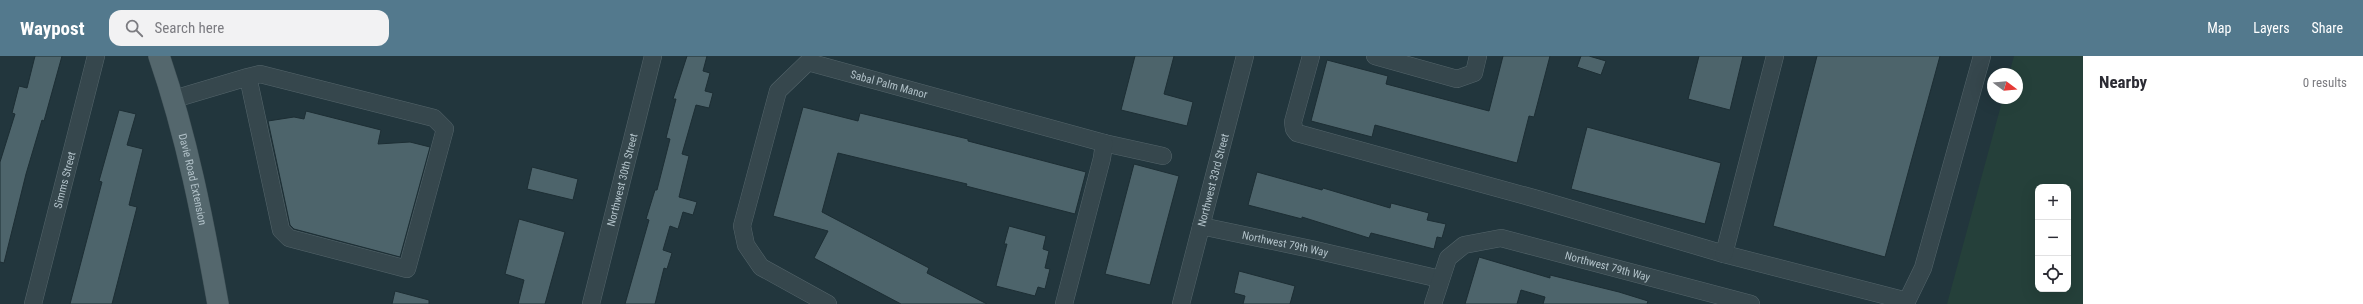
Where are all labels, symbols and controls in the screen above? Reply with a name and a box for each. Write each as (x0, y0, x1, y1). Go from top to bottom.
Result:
search box (109, 10, 389, 46)
text: Waypost (20, 17, 85, 40)
icon: search (123, 17, 145, 39)
text: Search here (155, 19, 224, 37)
text: Map (2207, 20, 2231, 36)
text: Layers (2253, 20, 2290, 36)
text: Share (2312, 20, 2343, 36)
street label: Sabal Palm Manor (849, 68, 929, 102)
north arrow (1987, 68, 2023, 104)
text: Nearby (2099, 72, 2147, 92)
text: 0 results (2303, 75, 2347, 90)
street label: Davie Road Extension (176, 132, 209, 226)
street label: Northwest 30th Street (605, 132, 640, 228)
street label: Northwest 33rd Street (1195, 132, 1232, 228)
street label: Simms Street (52, 150, 78, 210)
map controls (2035, 184, 2071, 292)
button: + (2035, 184, 2071, 220)
button: − (2035, 220, 2071, 256)
street label: Northwest 79th Way (1241, 229, 1330, 260)
street label: Northwest 79th Way (1564, 249, 1652, 284)
button: locate (2035, 256, 2071, 292)

